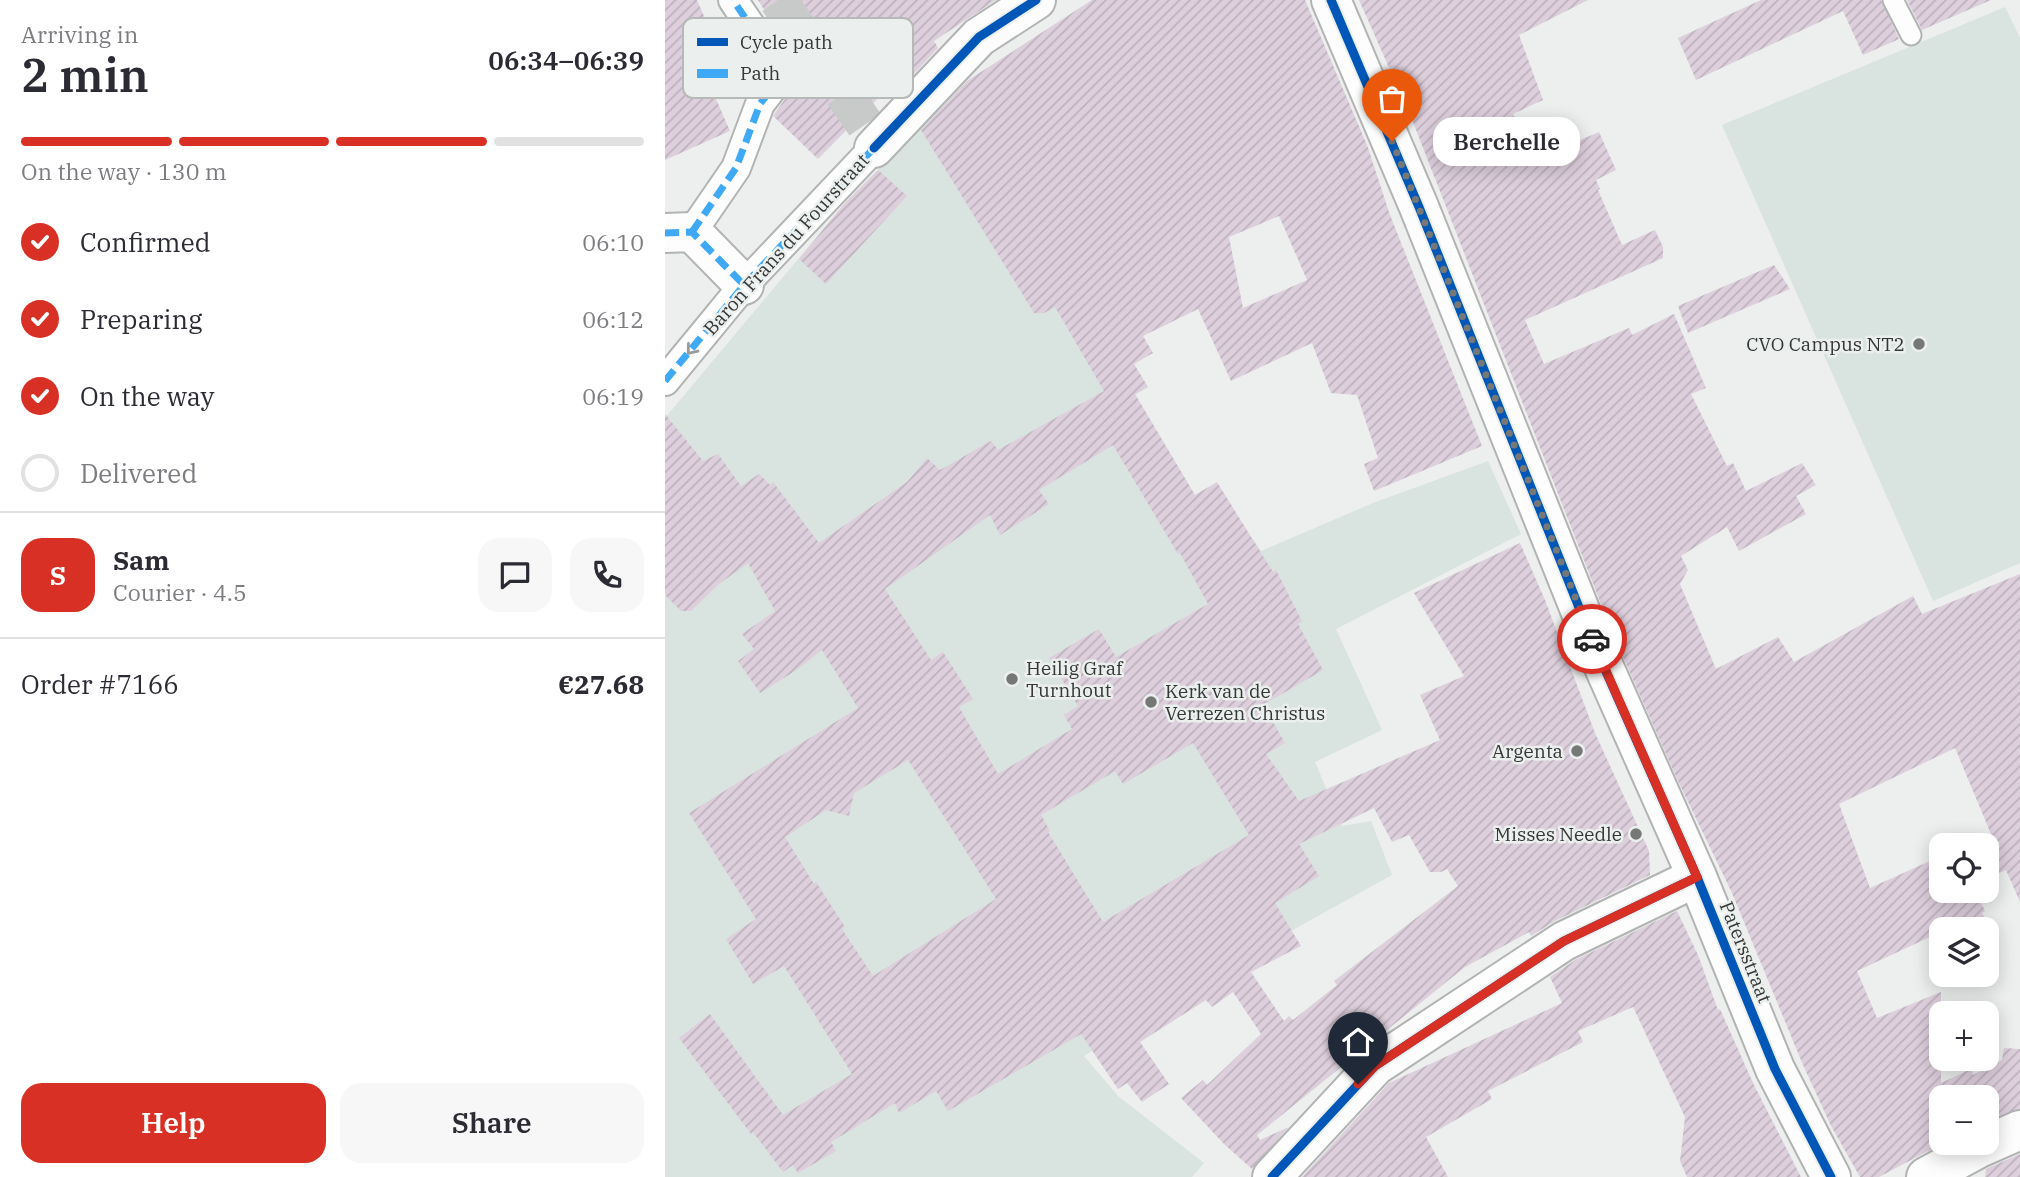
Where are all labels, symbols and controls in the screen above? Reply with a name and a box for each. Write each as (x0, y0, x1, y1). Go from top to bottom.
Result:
legend (683, 18, 913, 98)
text: Arriving in (21, 19, 138, 49)
text: Cycle path (740, 30, 833, 54)
text: 06:34–06:39 (488, 43, 644, 77)
text: 2 min (21, 45, 149, 105)
text: Path (740, 61, 780, 85)
pin (1362, 69, 1422, 141)
icon: bag (1373, 80, 1411, 118)
callout: Berchelle (1434, 116, 1581, 166)
text: Berchelle (1453, 126, 1560, 156)
street label: Baron Frans du Fourstraat (698, 148, 874, 340)
text: On the way · 130 m (21, 156, 227, 186)
icon: check (21, 223, 59, 261)
text: Confirmed (80, 225, 211, 259)
text: 06:10 (582, 227, 644, 257)
icon: check (21, 300, 59, 338)
text: Preparing (80, 302, 202, 336)
text: 06:12 (582, 304, 644, 334)
place label: CVO Campus NT2 (1746, 332, 1905, 356)
marker: CVO Campus NT2 (1911, 336, 1927, 352)
one-way arrow (687, 341, 699, 354)
icon: check (21, 377, 59, 415)
text: On the way (80, 379, 214, 413)
text: 06:19 (582, 381, 644, 411)
text: Delivered (80, 456, 197, 490)
button: chat (478, 538, 552, 612)
button: phone (570, 538, 644, 612)
text: Sam (113, 543, 169, 577)
text: S (50, 558, 66, 592)
text: Courier · 4.5 (113, 577, 247, 607)
courier (1557, 604, 1627, 674)
icon: car (1573, 620, 1611, 658)
place label: Heilig Graf Turnhout (1026, 656, 1124, 702)
text: Order #7166 (21, 667, 179, 701)
text: €27.68 (558, 667, 644, 701)
marker: Heilig Graf Turnhout (1004, 671, 1020, 687)
place label: Kerk van de Verrezen Christus (1165, 679, 1325, 725)
marker: Kerk van de Verrezen Christus (1143, 694, 1159, 710)
place label: Argenta (1492, 739, 1563, 763)
marker: Argenta (1569, 743, 1585, 759)
place label: Misses Needle (1494, 822, 1622, 846)
marker: Misses Needle (1628, 826, 1644, 842)
map controls (1929, 833, 1999, 1155)
button: locate (1929, 833, 1999, 903)
street label: Patersstraat (1715, 898, 1777, 1007)
button: layers (1929, 917, 1999, 987)
button: + (1929, 1001, 1999, 1071)
pin (1328, 1012, 1388, 1084)
icon: home (1339, 1023, 1377, 1061)
button: Help (21, 1083, 326, 1163)
button: Share (340, 1083, 644, 1163)
button: − (1929, 1085, 1999, 1155)

